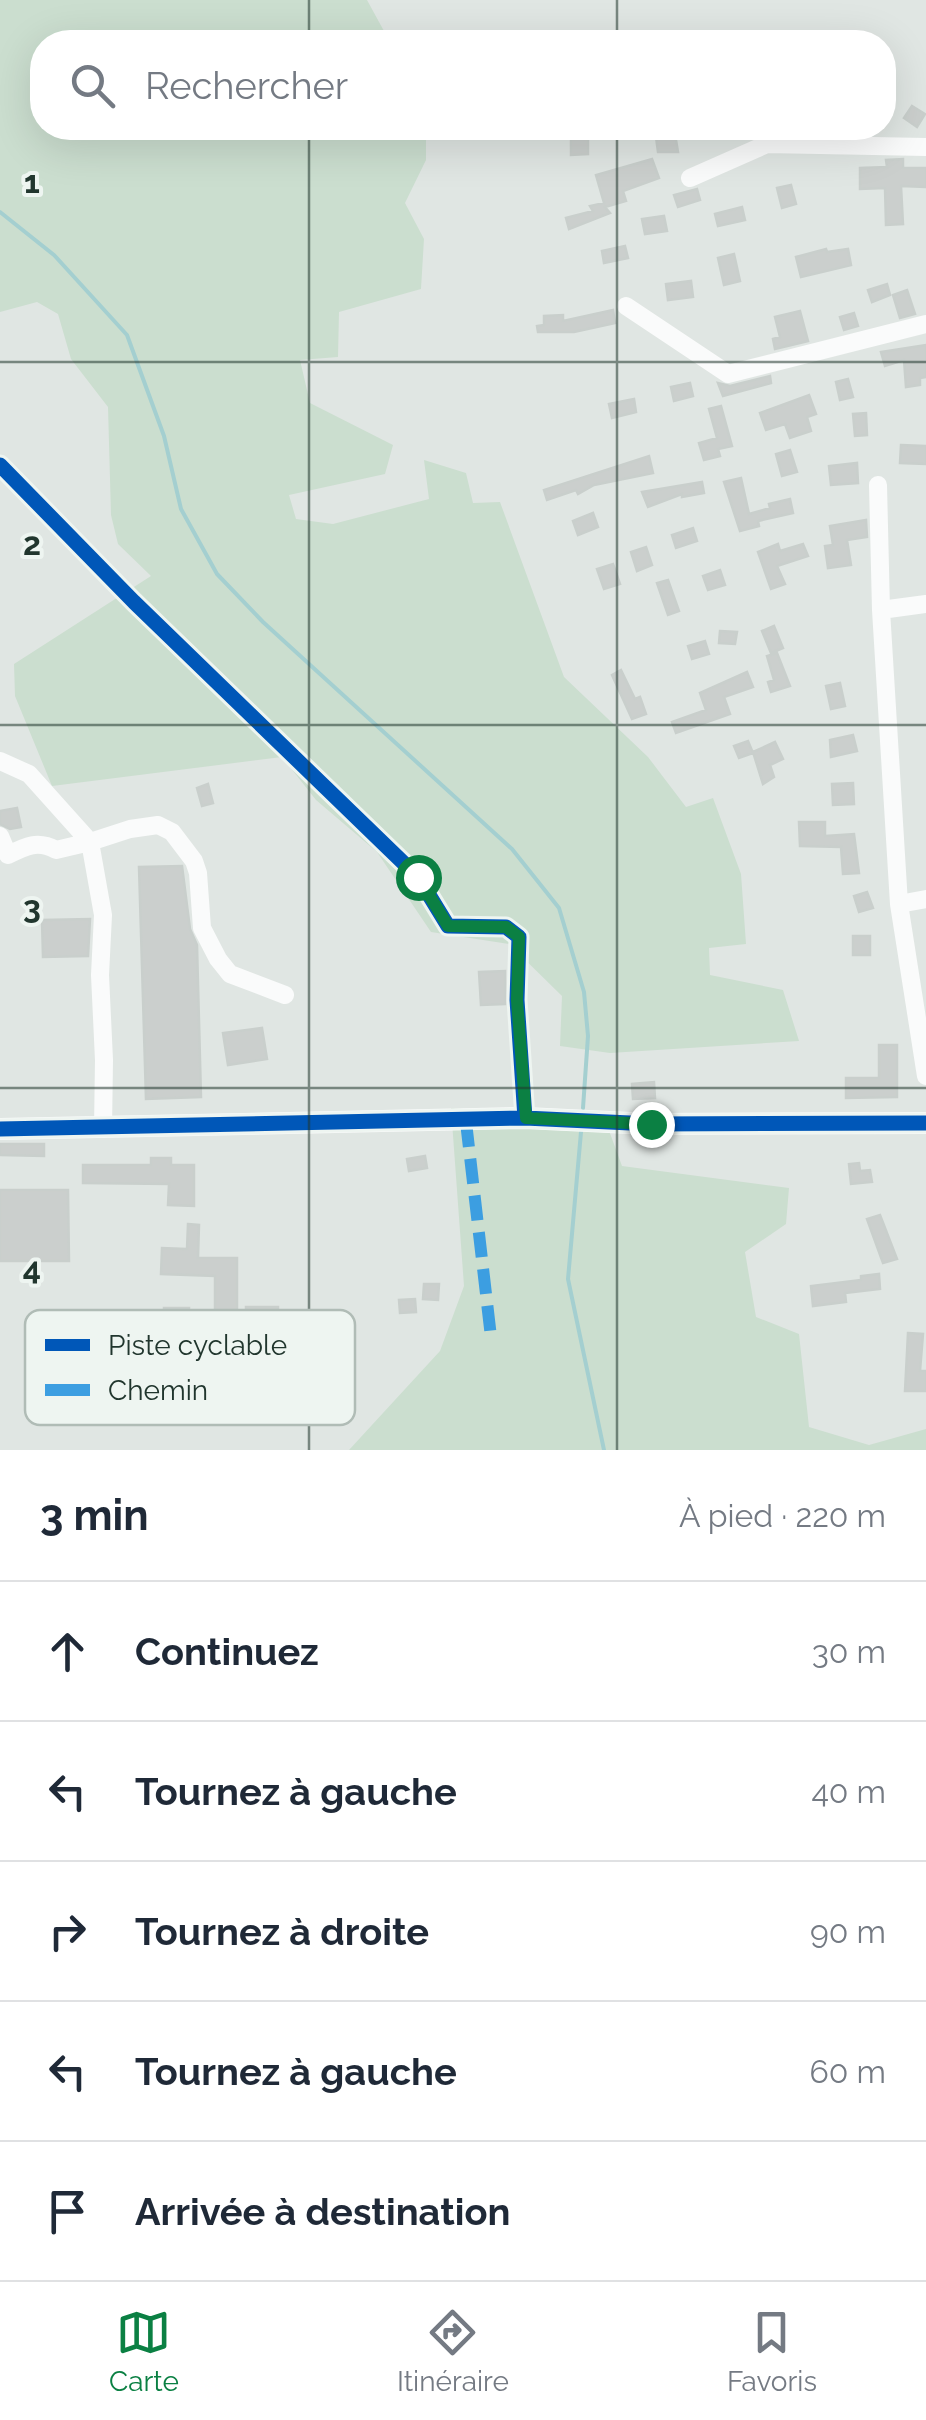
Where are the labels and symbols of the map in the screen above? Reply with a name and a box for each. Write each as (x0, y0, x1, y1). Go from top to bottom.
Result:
text: 1 (24, 163, 40, 200)
text: 2 (23, 525, 41, 562)
route start (396, 855, 442, 901)
text: 3 (23, 888, 41, 925)
route end (629, 1102, 675, 1148)
text: 4 (23, 1250, 41, 1287)
legend (25, 1310, 355, 1425)
text: Piste cyclable (108, 1329, 287, 1362)
text: Chemin (108, 1374, 208, 1407)

